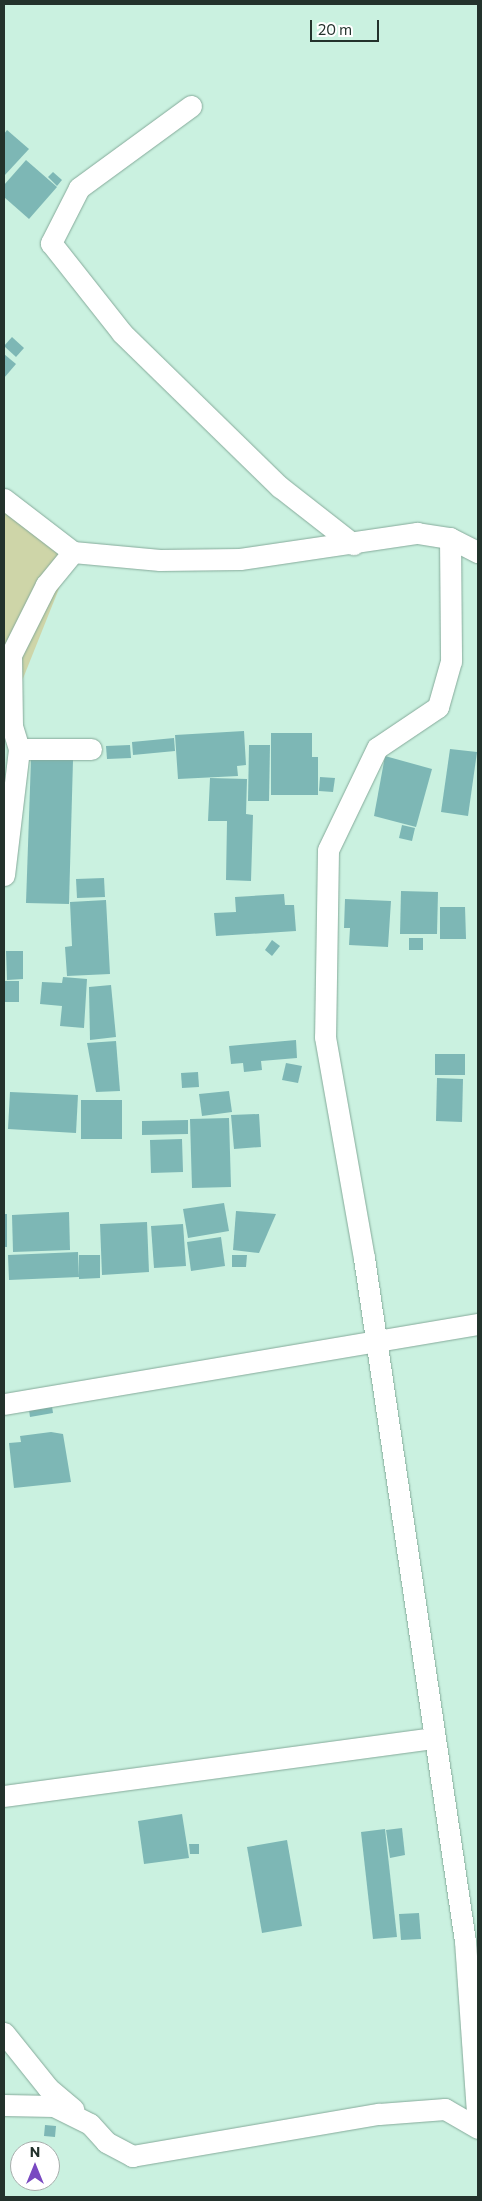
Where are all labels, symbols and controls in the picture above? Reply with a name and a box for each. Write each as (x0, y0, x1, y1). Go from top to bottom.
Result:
scale bar (312, 10, 381, 42)
text: 20 m (318, 20, 352, 38)
north arrow (10, 2141, 60, 2191)
text: N (30, 2143, 40, 2160)

